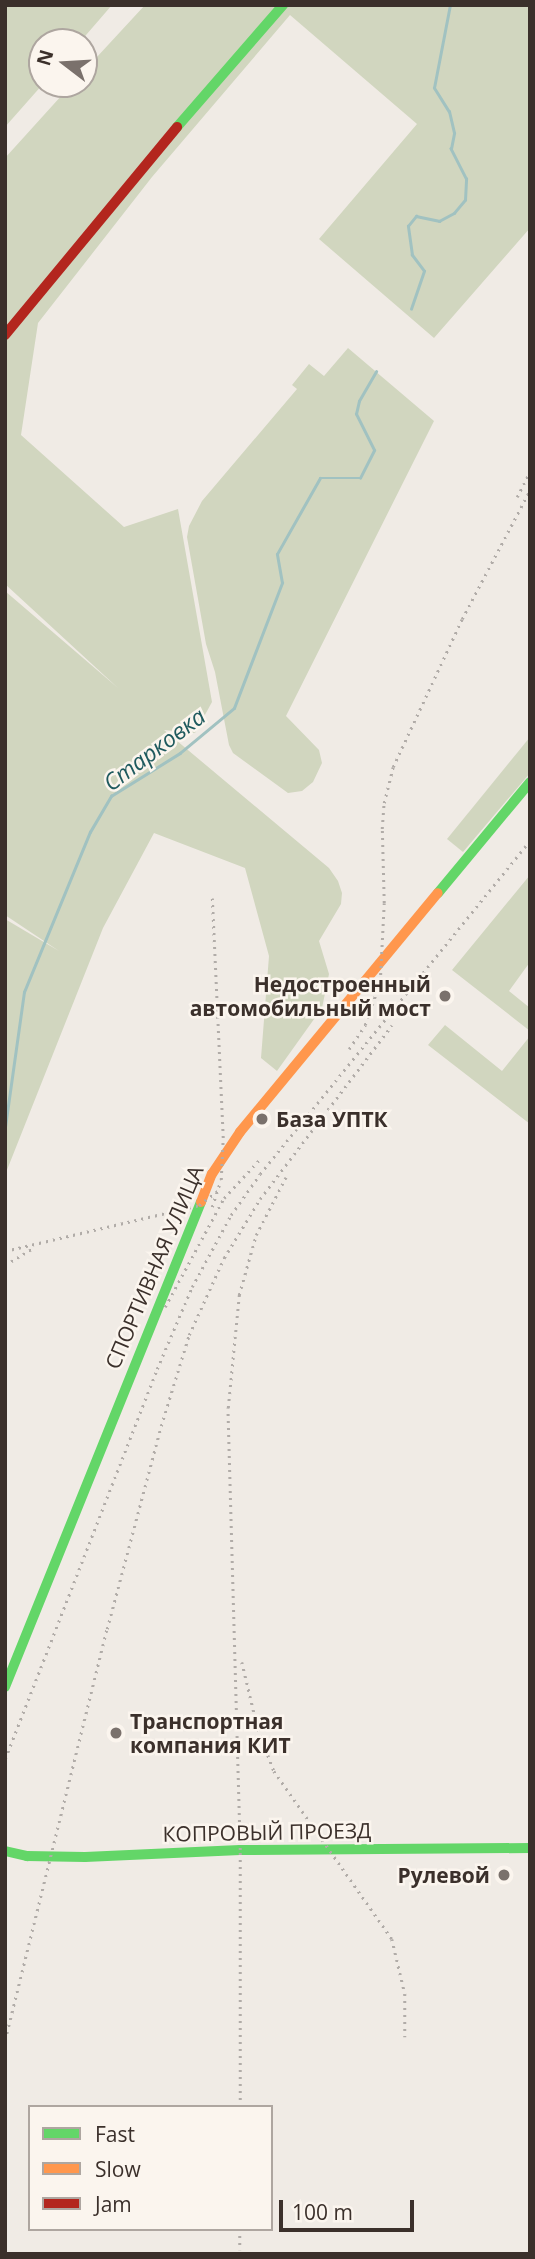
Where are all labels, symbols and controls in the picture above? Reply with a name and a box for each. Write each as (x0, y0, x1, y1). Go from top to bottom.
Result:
north arrow (28, 28, 98, 98)
text: N (30, 46, 60, 69)
water label: Старковка (98, 702, 210, 796)
place label: Недостроенный автомобильный мост (190, 971, 431, 1021)
marker: Недостроенный автомобильный мост (437, 988, 453, 1004)
place label: База УПТК (276, 1106, 388, 1132)
marker: База УПТК (254, 1111, 270, 1127)
street label: СПОРТИВНАЯ УЛИЦА (100, 1162, 208, 1372)
place label: Транспортная компания КИТ (130, 1708, 291, 1758)
marker: Транспортная компания КИТ (108, 1725, 124, 1741)
street label: КОПРОВЫЙ ПРОЕЗД (162, 1818, 372, 1846)
place label: Рулевой (398, 1862, 490, 1888)
marker: Рулевой (496, 1867, 512, 1883)
legend (28, 2105, 273, 2231)
text: Fast (95, 2120, 135, 2148)
text: Slow (95, 2155, 141, 2183)
scale bar (283, 2186, 418, 2230)
text: Jam (95, 2190, 132, 2218)
text: 100 m (292, 2198, 353, 2226)

